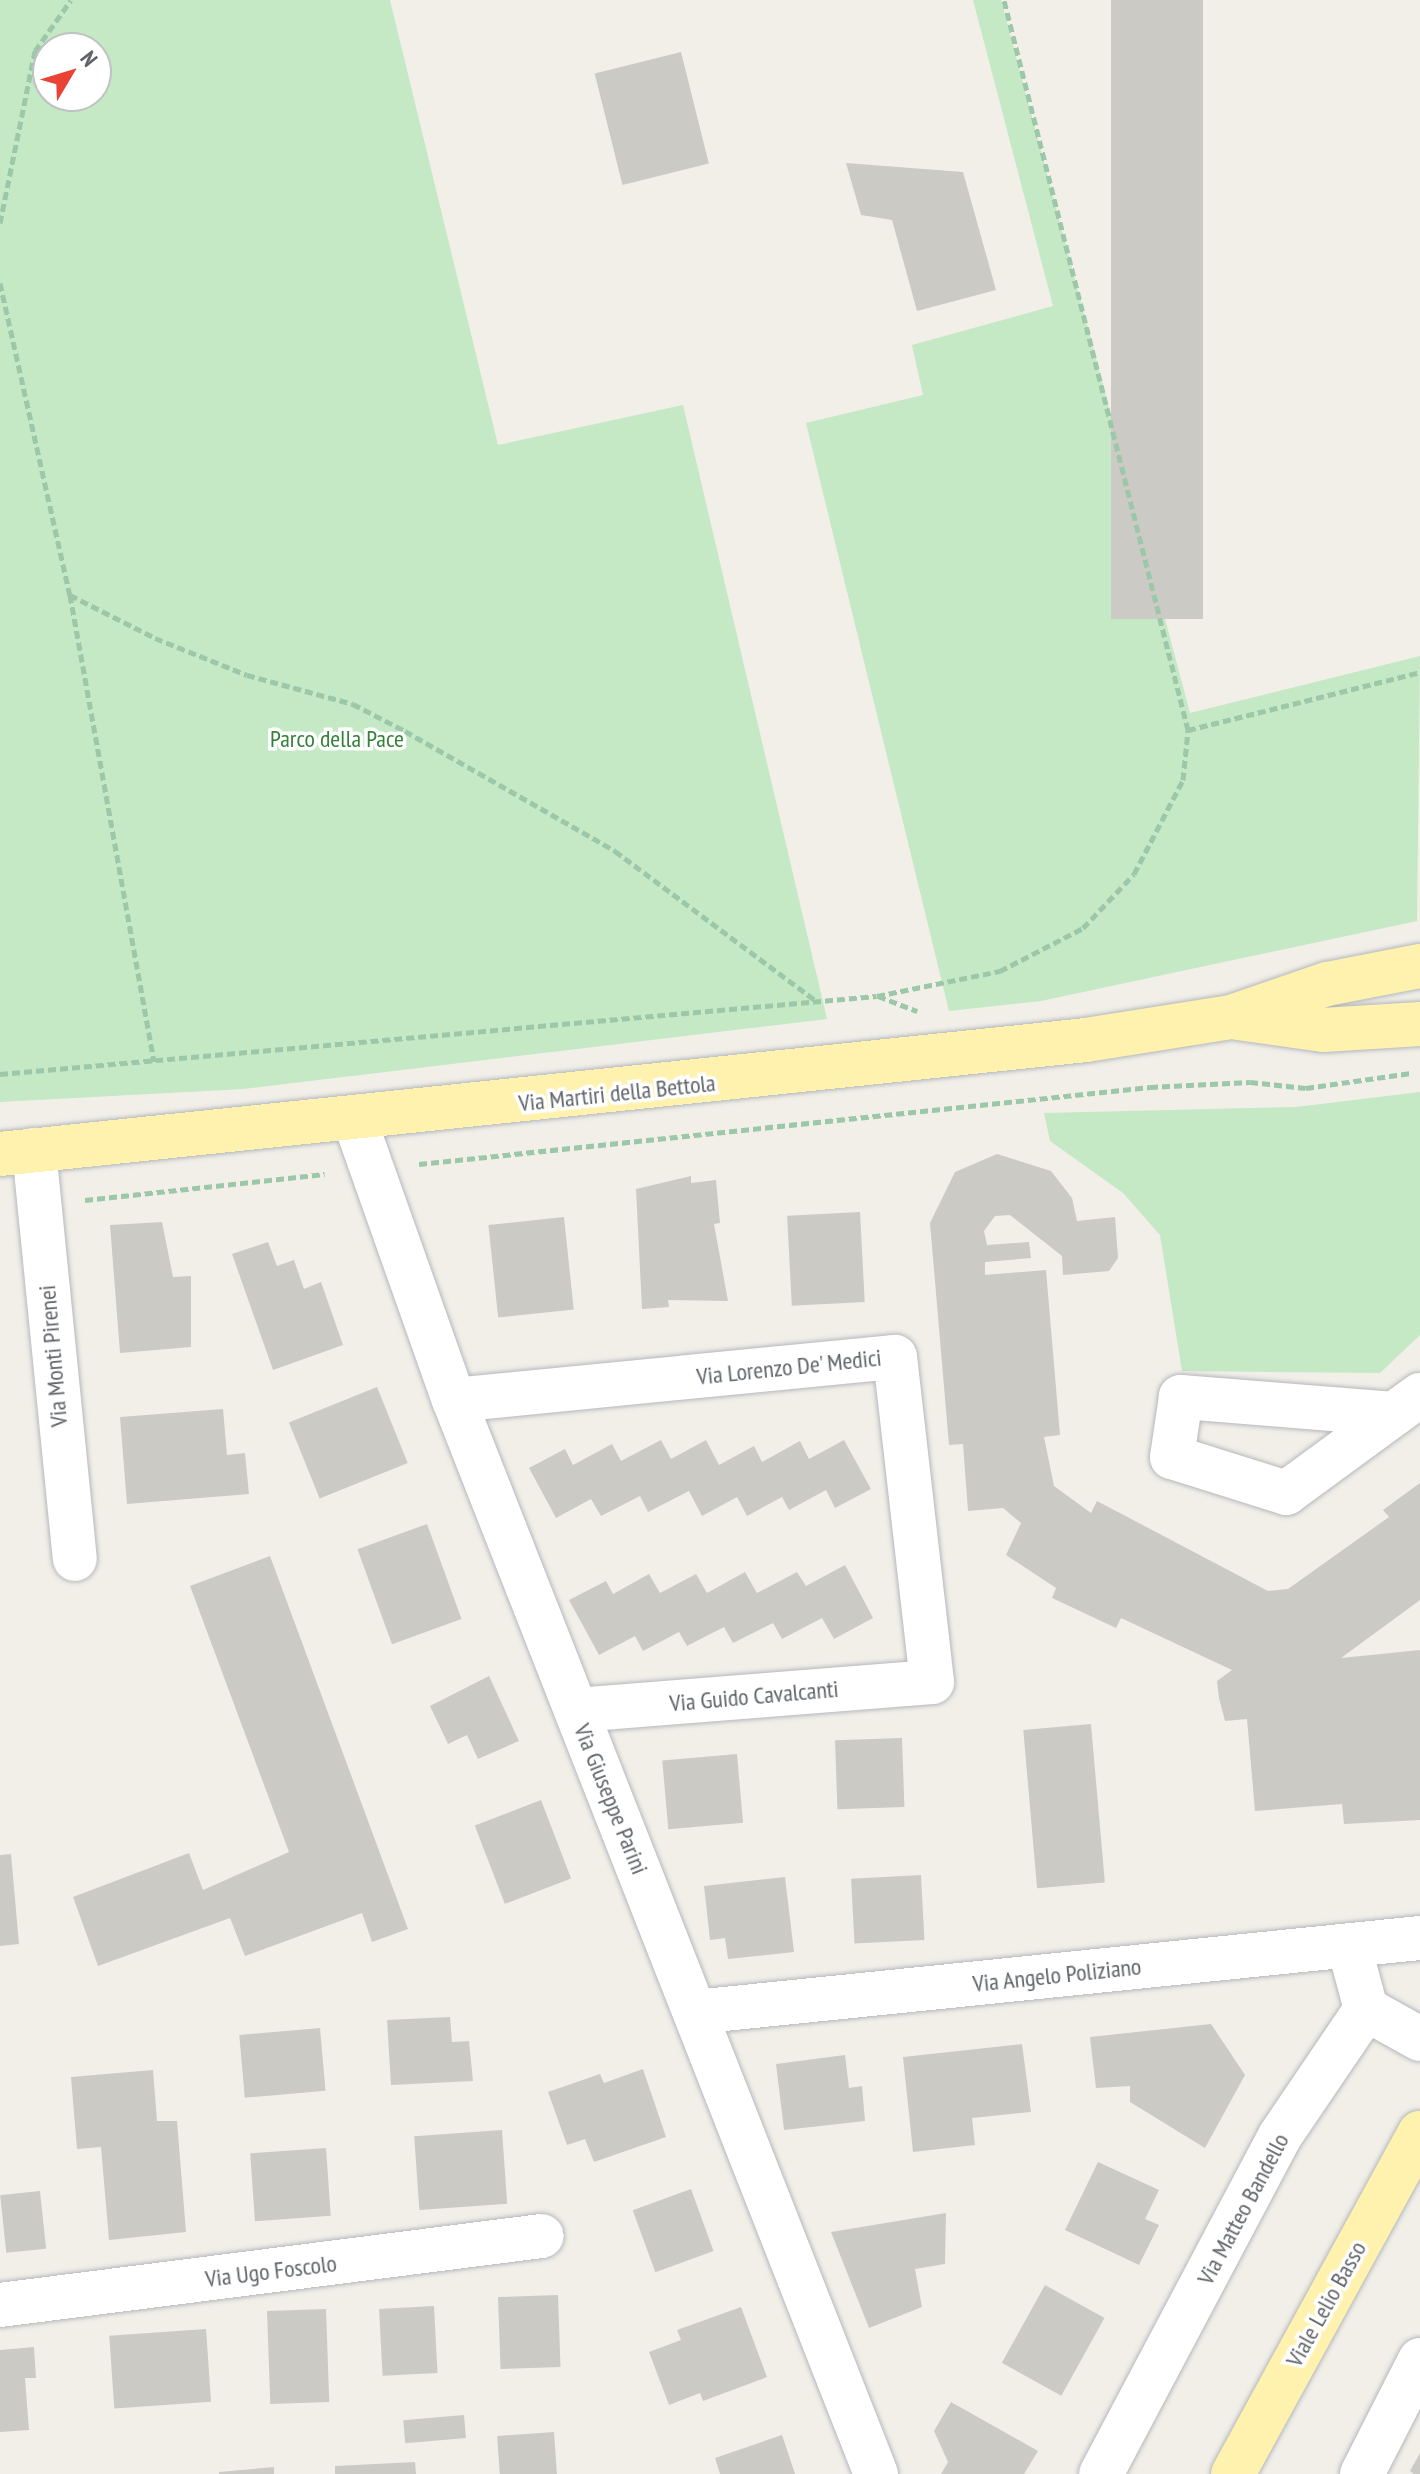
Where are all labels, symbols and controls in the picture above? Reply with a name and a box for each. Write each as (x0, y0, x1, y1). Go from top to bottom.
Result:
north arrow (32, 32, 112, 112)
text: N (75, 45, 104, 72)
park label: Parco della Pace (270, 725, 404, 753)
street label: Via Martiri della Bettola (517, 1068, 717, 1118)
street label: Via Monti Pirenei (32, 1284, 74, 1428)
street label: Via Lorenzo De' Medici (694, 1343, 884, 1391)
street label: Via Guido Cavalcanti (668, 1674, 840, 1718)
street label: Via Giuseppe Parini (568, 1720, 654, 1878)
street label: Via Angelo Poliziano (971, 1952, 1143, 1998)
street label: Via Matteo Bandello (1191, 2128, 1295, 2290)
street label: Viale Lelio Basso (1280, 2236, 1372, 2372)
street label: Via Ugo Foscolo (204, 2249, 338, 2293)

